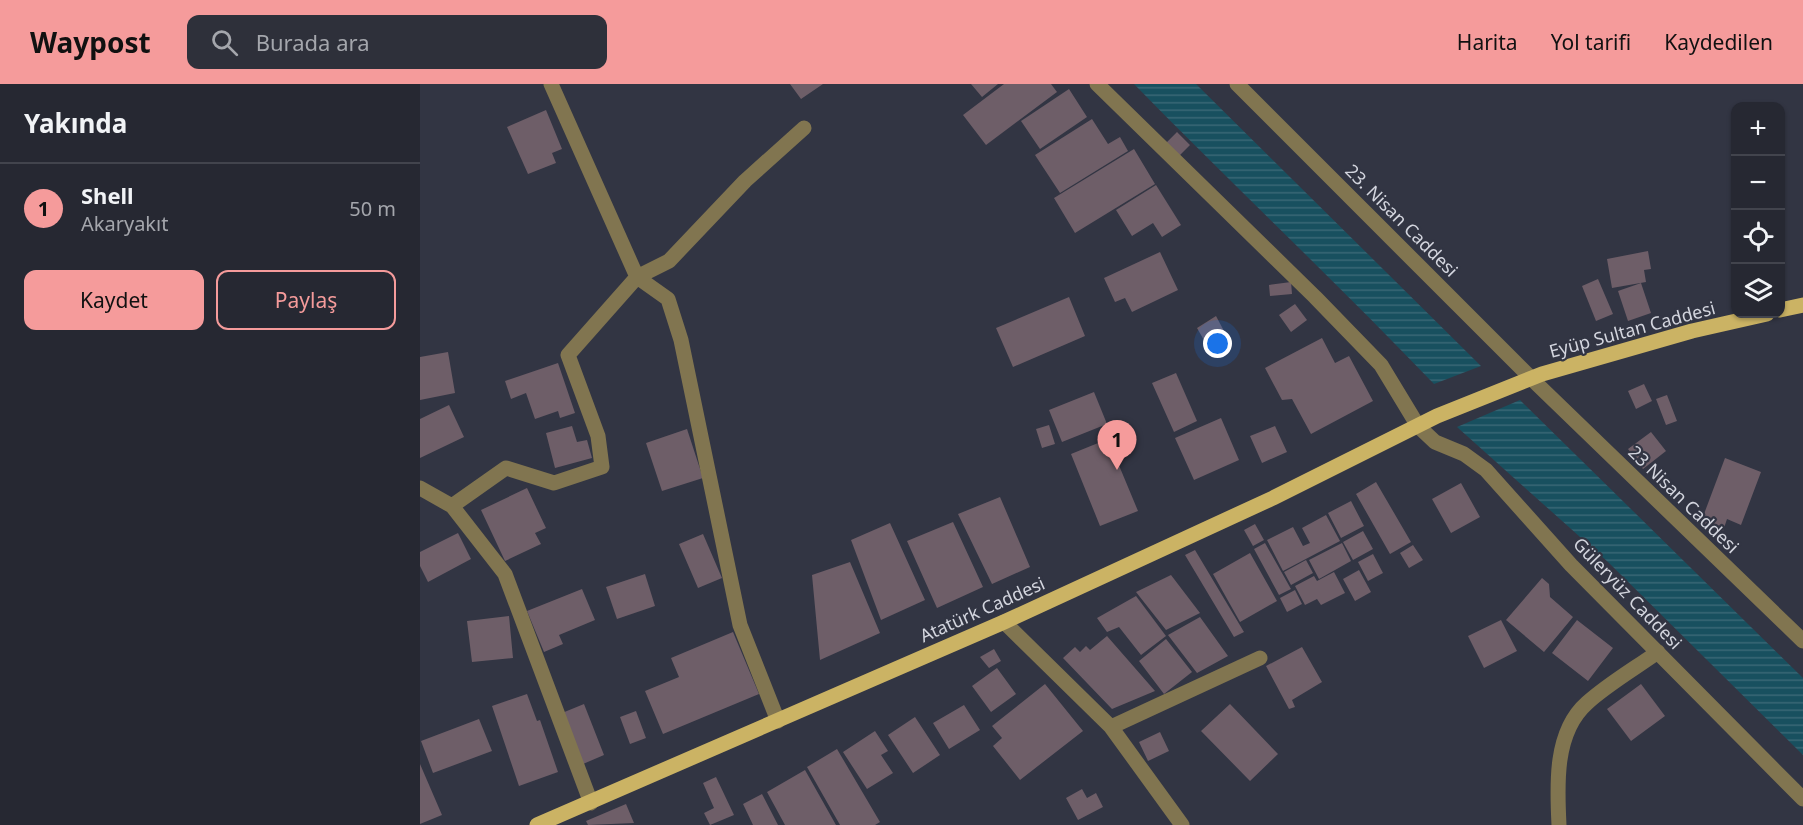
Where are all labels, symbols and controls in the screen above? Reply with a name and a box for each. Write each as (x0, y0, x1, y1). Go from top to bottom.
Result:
search box (187, 15, 607, 69)
text: Waypost (30, 23, 151, 61)
icon: search (208, 26, 241, 59)
text: Burada ara (256, 27, 370, 57)
text: Harita (1457, 28, 1518, 56)
text: Yol tarifi (1551, 28, 1631, 56)
text: Kaydedilen (1664, 28, 1773, 56)
map controls (1731, 102, 1785, 318)
button: + (1731, 102, 1785, 156)
text: Yakında (24, 105, 127, 141)
button: − (1731, 156, 1785, 210)
street label: 23. Nisan Caddesi (1340, 158, 1464, 282)
text: Shell (81, 180, 134, 210)
text: 1 (38, 195, 49, 222)
text: 50 m (349, 195, 396, 222)
text: Akaryakıt (81, 210, 168, 237)
button: locate (1731, 210, 1785, 264)
button: layers (1731, 264, 1785, 318)
button: Kaydet (24, 270, 204, 330)
button: Paylaş (216, 270, 396, 330)
street label: Eyüp Sultan Caddesi (1546, 295, 1718, 363)
your location (1203, 329, 1232, 358)
pin: 1 (1098, 420, 1136, 470)
street label: 23 Nisan Caddesi (1623, 440, 1745, 558)
street label: Güleryüz Caddesi (1568, 532, 1688, 654)
street label: Atatürk Caddesi (916, 571, 1048, 647)

